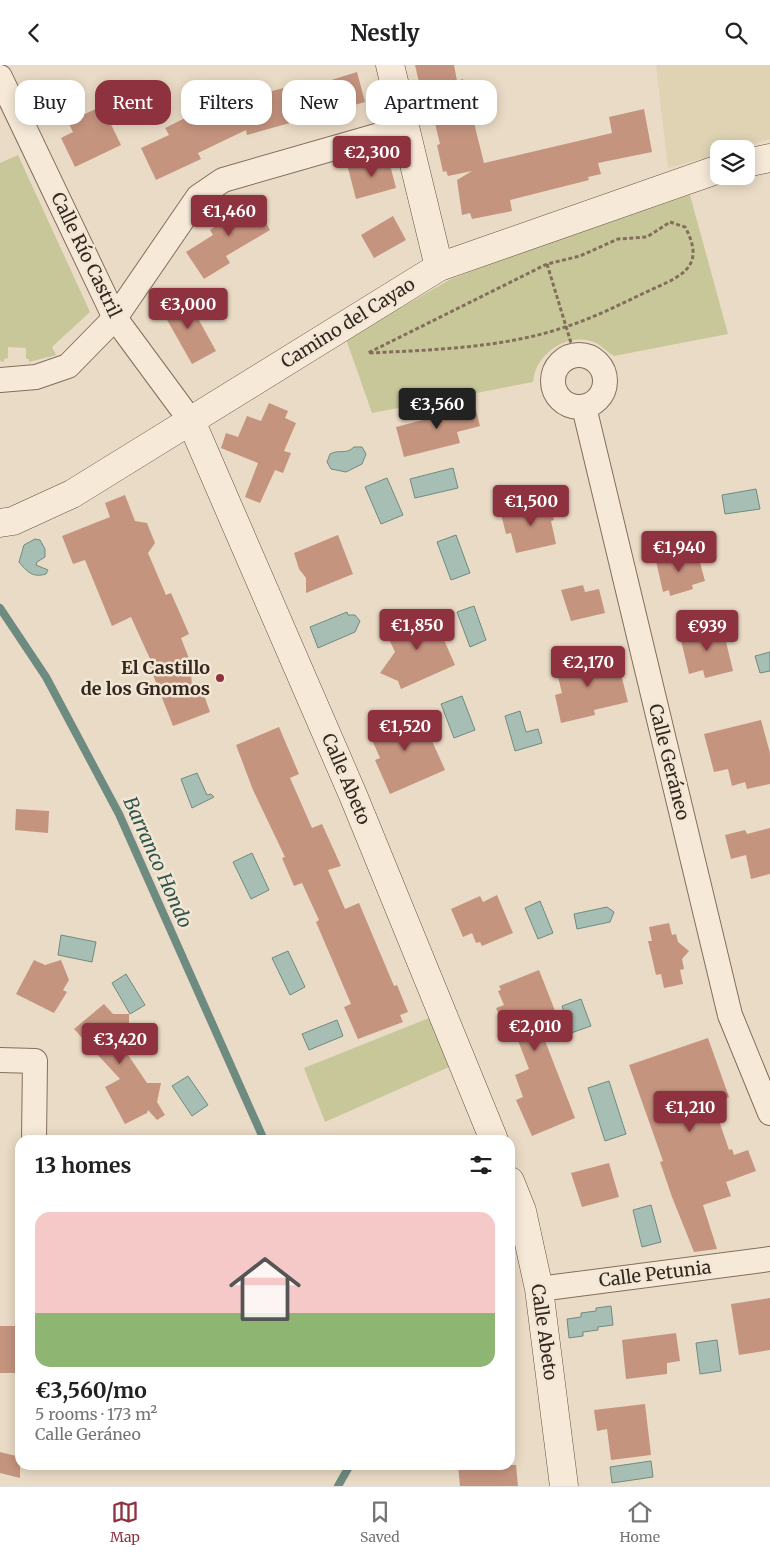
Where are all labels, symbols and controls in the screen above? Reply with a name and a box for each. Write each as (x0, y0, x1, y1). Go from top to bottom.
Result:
icon: back (20, 19, 48, 47)
text: Nestly (350, 19, 420, 47)
icon: search (722, 19, 750, 47)
chip: Buy (15, 80, 85, 125)
chip: Rent (95, 80, 171, 125)
chip: Filters (181, 80, 272, 125)
chip: New (282, 80, 356, 125)
chip: Apartment (366, 80, 497, 125)
pin: €2,300 (331, 135, 413, 178)
map controls (710, 140, 755, 185)
button: layers (710, 140, 755, 185)
text: €2,300 (344, 142, 400, 162)
street label: Calle Río Castril (46, 188, 127, 322)
pin: €1,460 (188, 195, 270, 237)
text: €1,460 (202, 201, 256, 221)
street label: Camino del Cayao (276, 272, 419, 373)
pin: €3,000 (147, 287, 229, 330)
text: €3,000 (160, 294, 216, 314)
pin: €3,560 (396, 387, 478, 430)
text: €3,560 (410, 394, 464, 414)
pin: €1,500 (490, 485, 572, 527)
text: €1,500 (504, 491, 558, 511)
pin: €1,940 (638, 531, 720, 573)
text: €1,940 (652, 537, 706, 557)
pin: €1,850 (376, 609, 458, 651)
pin: €939 (677, 609, 737, 652)
text: €1,850 (391, 615, 443, 635)
text: €939 (687, 616, 727, 636)
pin: €2,170 (547, 645, 629, 688)
text: €2,170 (562, 652, 614, 672)
place label: El Castillo de los Gnomos (81, 656, 210, 700)
marker: El Castillo de los Gnomos (214, 672, 226, 684)
street label: Calle Geráneo (644, 701, 695, 822)
pin: €1,520 (364, 709, 446, 752)
text: €1,520 (379, 716, 431, 736)
street label: Calle Abeto (317, 730, 376, 828)
water label: Barranco Hondo (118, 793, 198, 931)
pin: €2,010 (494, 1009, 576, 1052)
text: €2,010 (509, 1016, 561, 1036)
pin: €3,420 (79, 1023, 161, 1065)
text: €3,420 (93, 1029, 147, 1049)
pin: €1,210 (649, 1091, 731, 1133)
text: €1,210 (665, 1097, 715, 1117)
icon: filters (467, 1151, 495, 1179)
text: 13 homes (35, 1152, 131, 1179)
icon: home (220, 1244, 310, 1334)
street label: Calle Petunia (598, 1255, 713, 1292)
street label: Calle Abeto (526, 1282, 563, 1381)
text: €3,560/mo (35, 1377, 147, 1404)
text: 5 rooms · 173 m² (35, 1404, 157, 1424)
text: Calle Geráneo (35, 1424, 141, 1444)
tab: Map (110, 1498, 140, 1546)
tab: Saved (360, 1498, 400, 1546)
tab: Home (620, 1498, 660, 1546)

